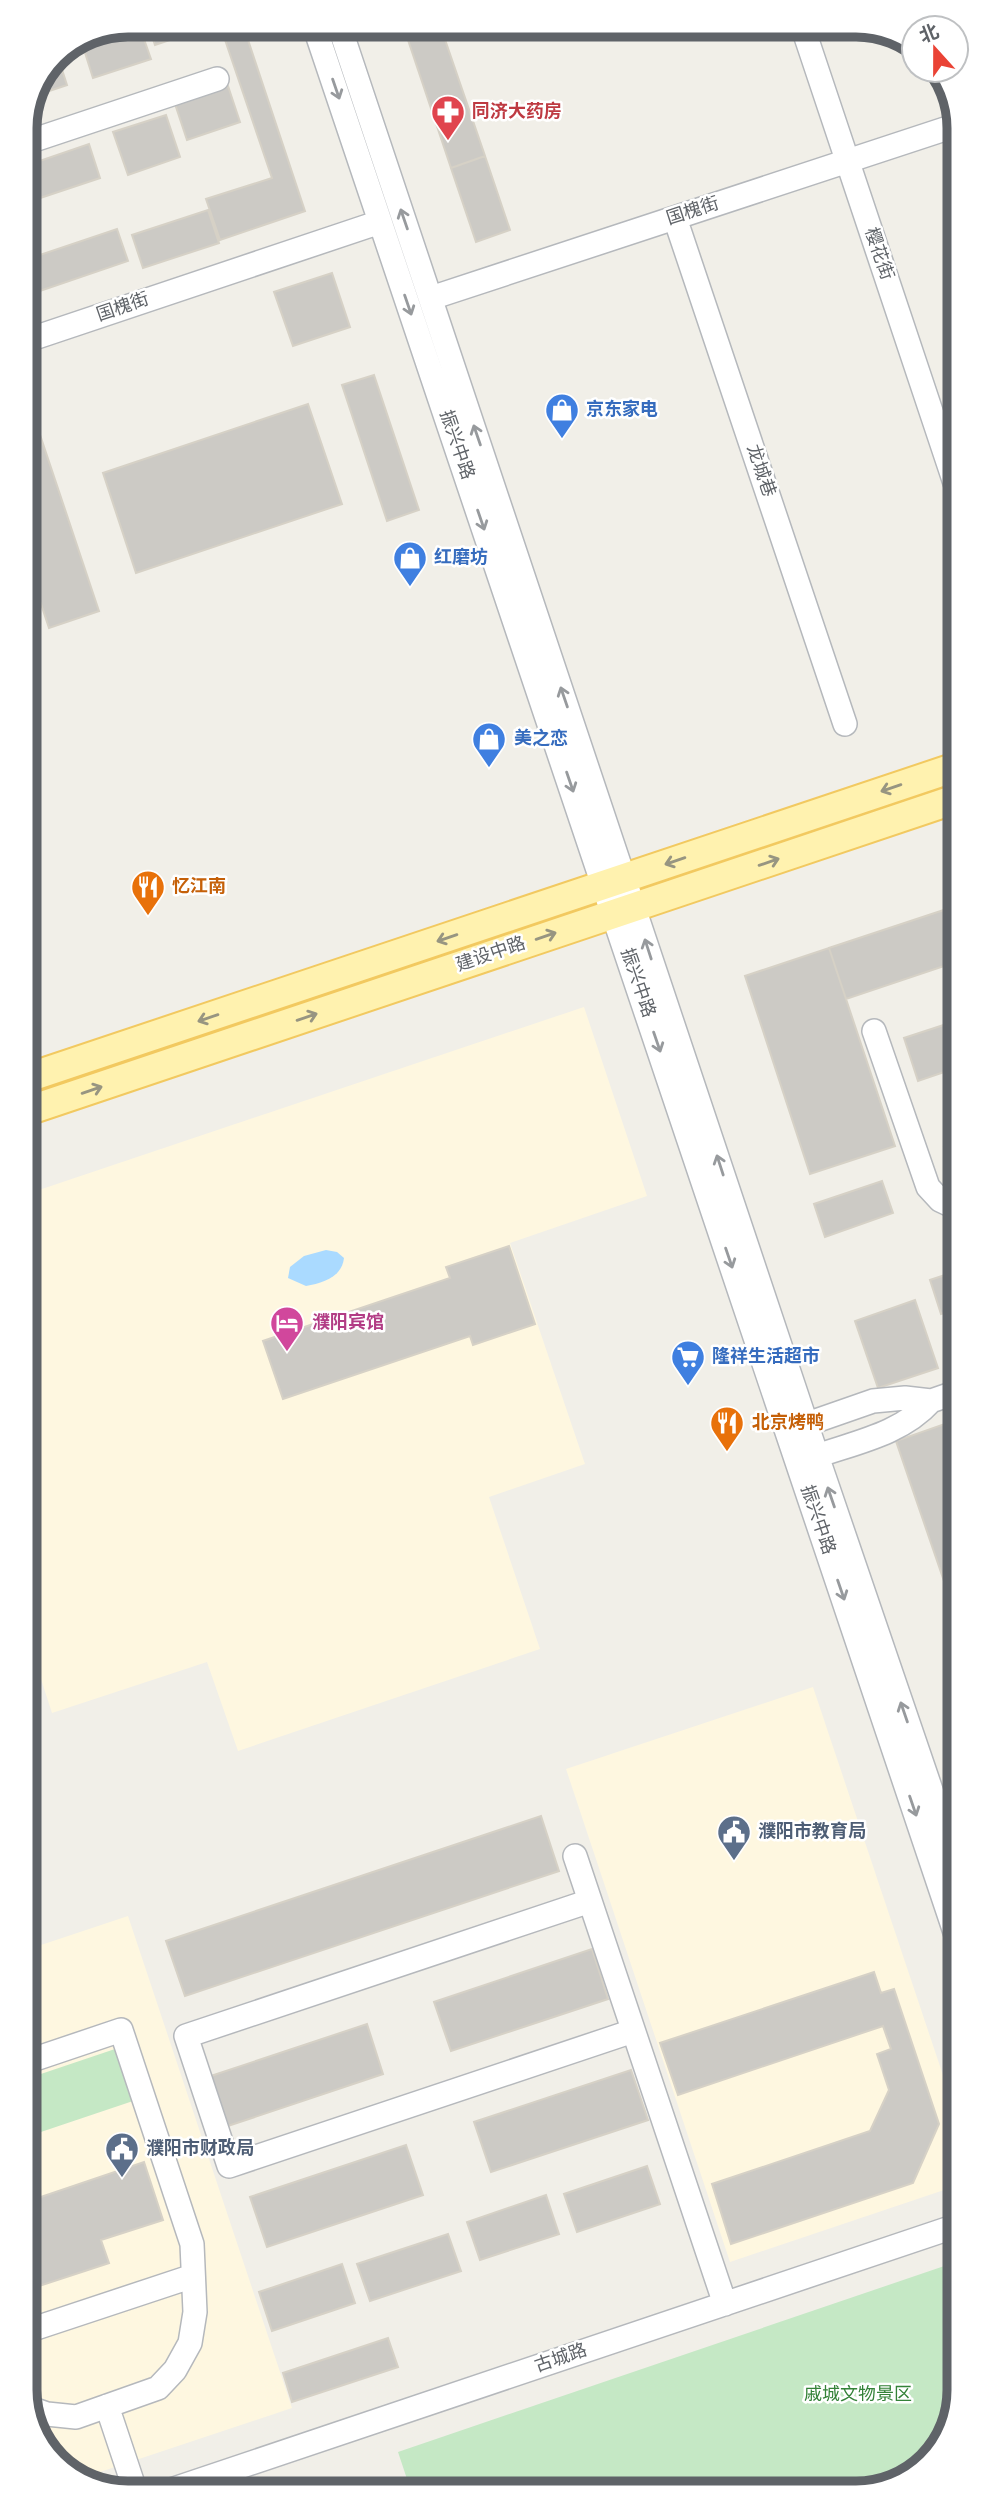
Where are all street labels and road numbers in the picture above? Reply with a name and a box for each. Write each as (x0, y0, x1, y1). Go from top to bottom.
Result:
street label: 国槐街 (664, 193, 722, 231)
street label: 樱花街 (858, 225, 898, 283)
street label: 国槐街 (94, 288, 152, 328)
street label: 振兴中路 (433, 407, 479, 483)
street label: 龙城巷 (740, 442, 780, 500)
street label: 建设中路 (453, 932, 529, 978)
street label: 振兴中路 (614, 945, 660, 1021)
street label: 振兴中路 (794, 1482, 840, 1558)
street label: 古城路 (532, 2339, 590, 2379)

